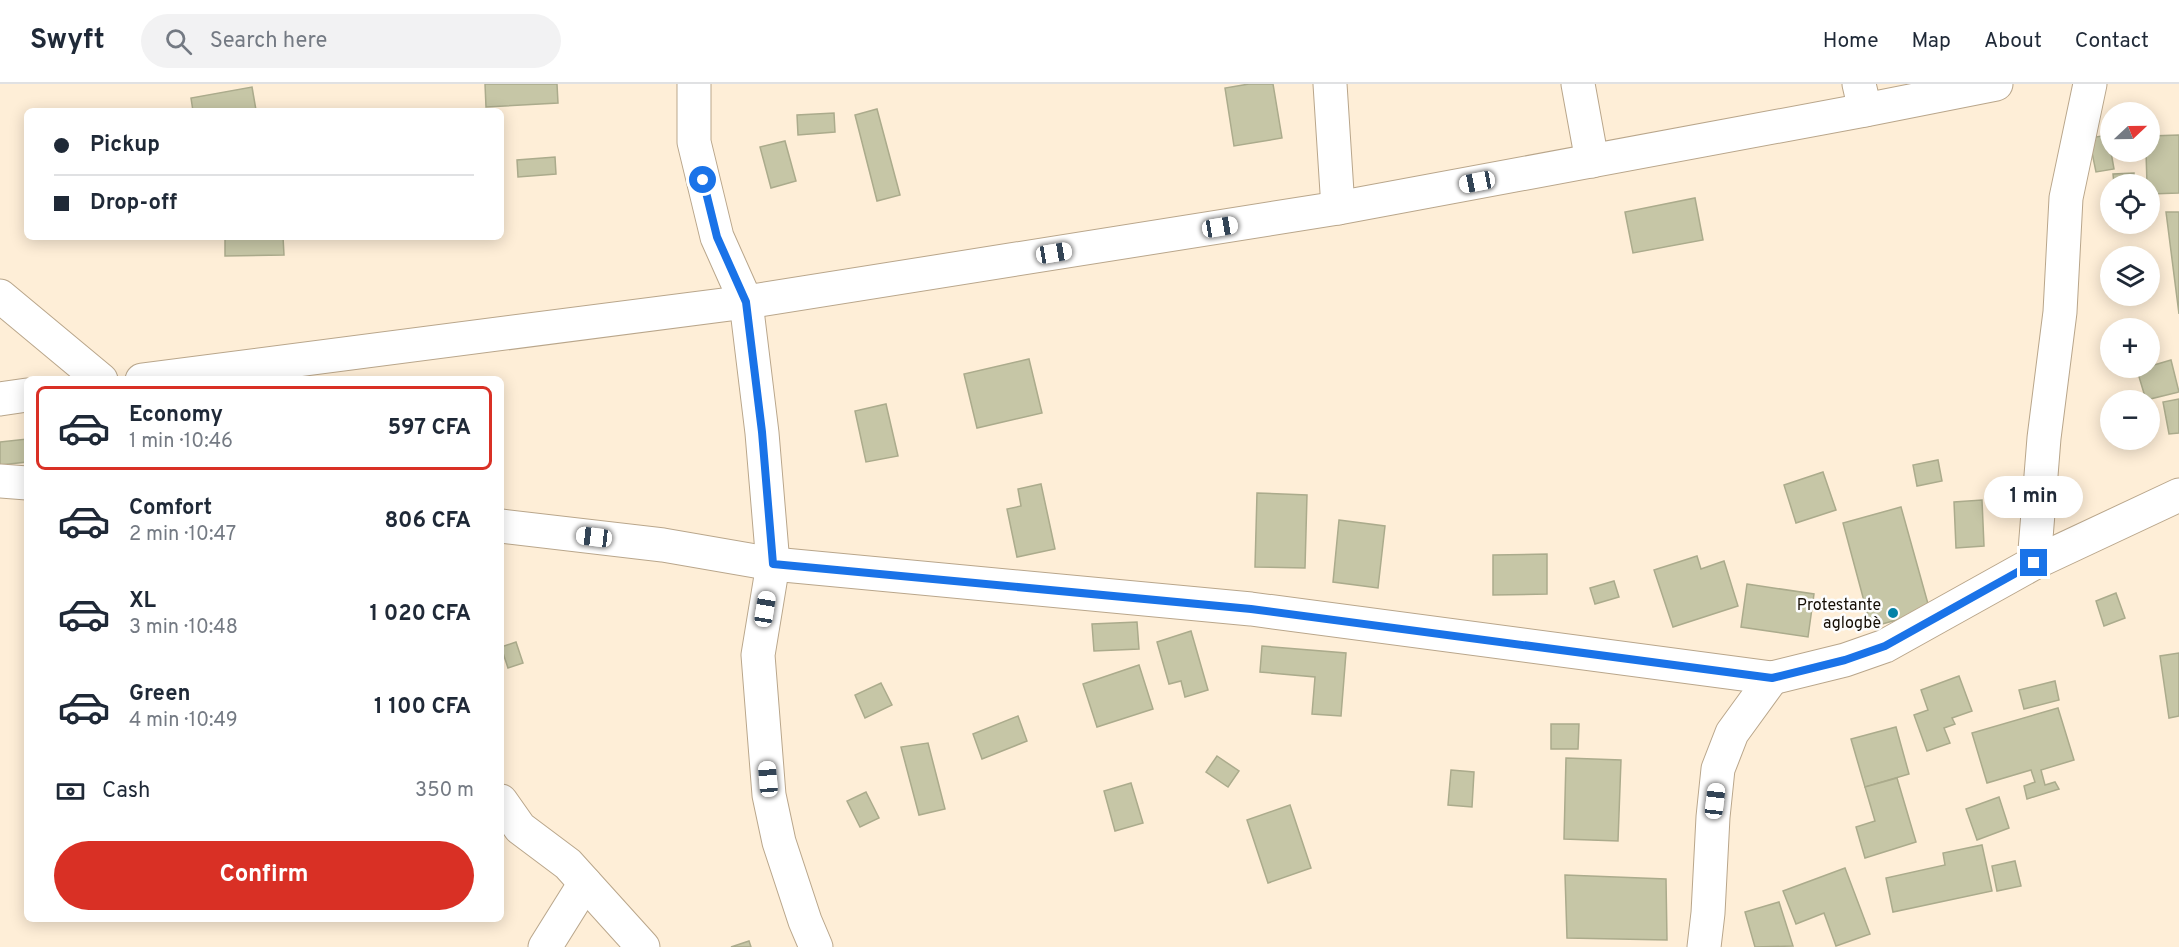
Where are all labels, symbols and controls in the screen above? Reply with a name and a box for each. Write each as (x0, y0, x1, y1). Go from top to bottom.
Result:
search box (141, 14, 561, 68)
text: Swyft (30, 23, 105, 59)
icon: search (162, 25, 195, 58)
text: Search here (210, 28, 327, 55)
text: Home (1823, 28, 1879, 55)
text: Map (1912, 28, 1951, 55)
text: About (1984, 28, 2042, 55)
text: Contact (2075, 28, 2149, 55)
north arrow (2100, 102, 2160, 162)
map controls (2100, 102, 2160, 450)
text: Pickup (90, 132, 160, 159)
route start (689, 166, 716, 193)
car (1458, 170, 1496, 194)
button: locate (2100, 174, 2160, 234)
text: Drop-off (90, 190, 177, 217)
car (1201, 215, 1239, 239)
car (1035, 241, 1073, 265)
button: layers (2100, 246, 2160, 306)
button: + (2100, 318, 2160, 378)
button: − (2100, 390, 2160, 450)
icon: car (57, 401, 111, 455)
text: Economy (129, 402, 223, 429)
text: 597 CFA (388, 415, 471, 442)
text: 1 min · 10:46 (129, 429, 233, 455)
callout: 1 min (1984, 476, 2084, 518)
text: 1 min (2009, 484, 2058, 510)
icon: car (57, 494, 111, 548)
text: Comfort (129, 495, 212, 522)
text: 806 CFA (385, 508, 471, 535)
text: 2 min · 10:47 (129, 522, 236, 548)
car (575, 526, 613, 548)
route end (2020, 549, 2047, 576)
icon: car (57, 587, 111, 641)
text: XL (129, 588, 156, 615)
car (753, 590, 777, 628)
place label: Protestante aglogbè (1797, 596, 1881, 634)
text: 1 020 CFA (369, 601, 471, 628)
marker: Protestante aglogbè (1886, 606, 1900, 620)
text: 3 min · 10:48 (129, 615, 238, 641)
icon: car (57, 680, 111, 734)
text: Green (129, 681, 191, 708)
text: 1 100 CFA (374, 694, 471, 721)
text: 4 min · 10:49 (129, 708, 238, 734)
car (757, 760, 779, 798)
icon: cash (54, 775, 87, 808)
text: Cash (102, 778, 151, 805)
text: 350 m (415, 778, 474, 804)
car (1704, 782, 1726, 820)
button: Confirm (54, 841, 474, 910)

